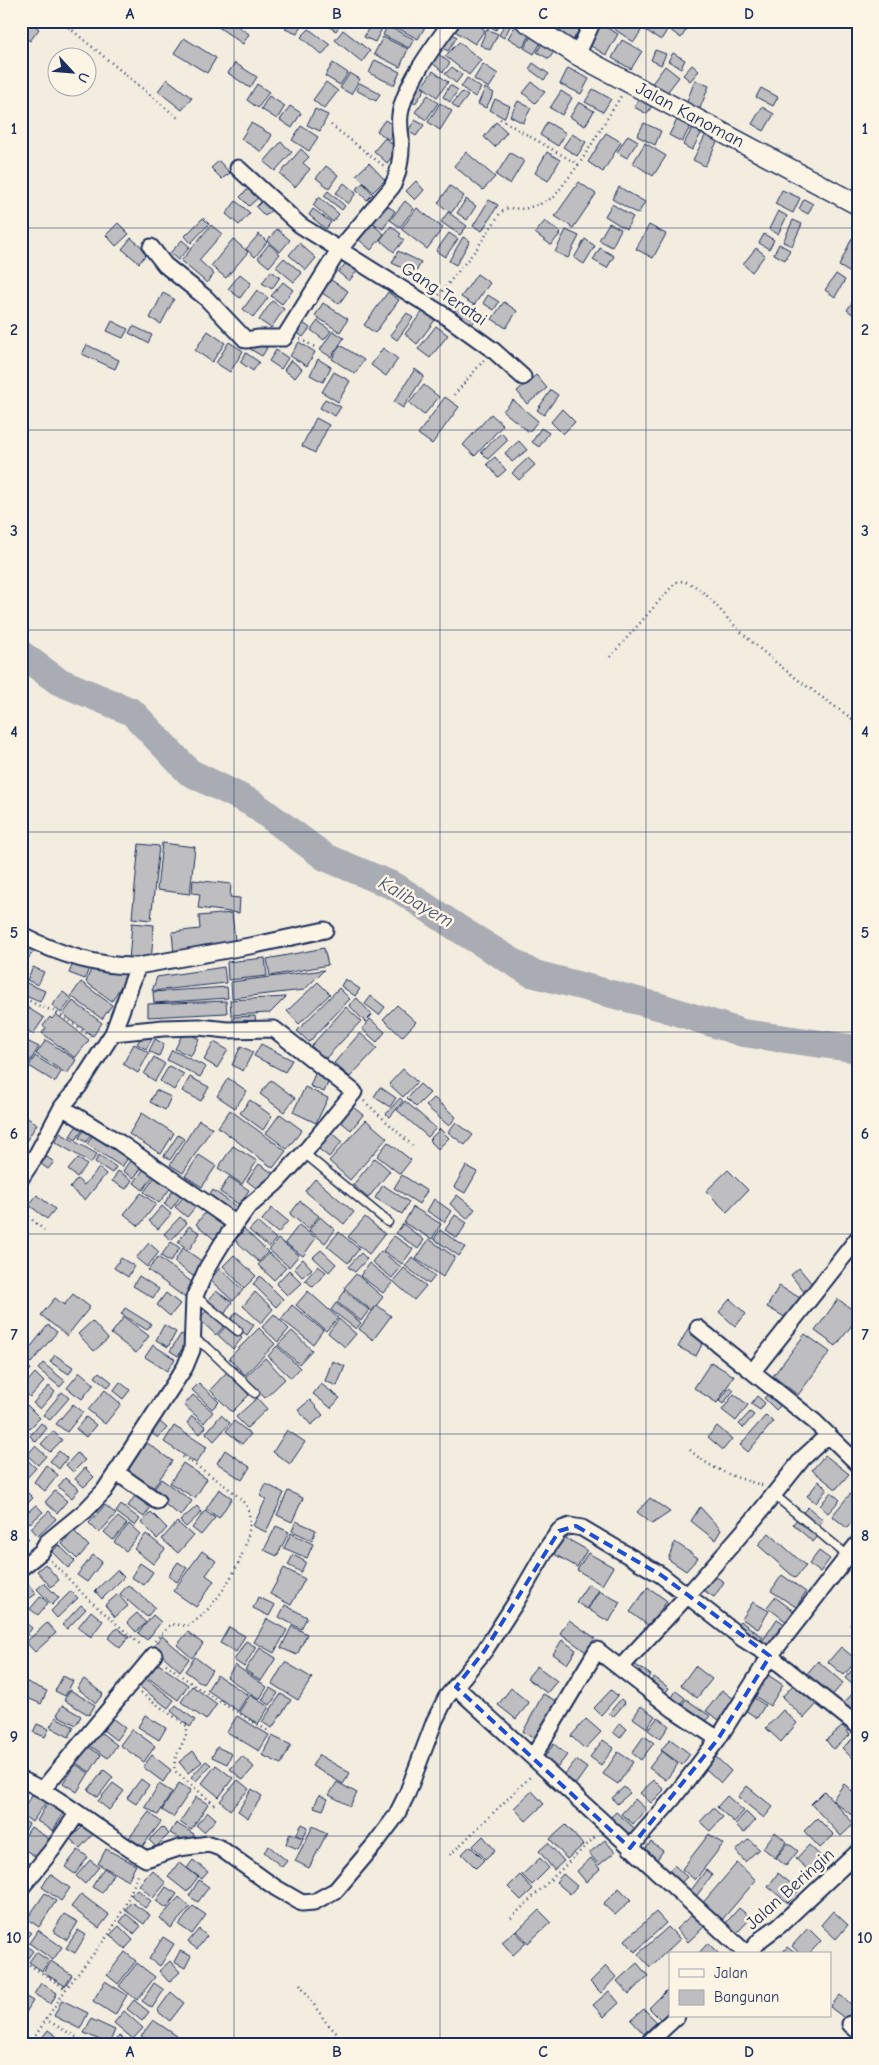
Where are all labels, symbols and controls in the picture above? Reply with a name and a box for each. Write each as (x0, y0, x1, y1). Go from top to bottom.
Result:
text: A (126, 5, 135, 23)
text: B (332, 5, 342, 23)
text: C (538, 5, 548, 23)
text: D (744, 5, 754, 23)
north arrow (48, 48, 98, 98)
text: U (74, 70, 93, 85)
street label: Jalan Kanoman (632, 78, 748, 152)
text: 1 (11, 120, 17, 138)
text: 1 (862, 120, 868, 138)
street label: Gang Teratai (397, 258, 491, 330)
text: 2 (10, 321, 18, 339)
text: 2 (861, 321, 869, 339)
text: 3 (10, 522, 18, 540)
text: 3 (861, 522, 869, 540)
text: 4 (10, 723, 18, 741)
text: 4 (861, 723, 869, 741)
water label: Kalibayem (375, 872, 457, 932)
text: 5 (10, 924, 18, 942)
text: 5 (861, 924, 869, 942)
text: 6 (10, 1125, 18, 1143)
text: 6 (861, 1125, 869, 1143)
text: 7 (10, 1326, 18, 1344)
text: 7 (861, 1326, 869, 1344)
text: 8 (10, 1527, 18, 1545)
text: 8 (861, 1527, 869, 1545)
text: 9 (10, 1728, 18, 1746)
text: 9 (861, 1728, 869, 1746)
street label: Jalan Beringin (741, 1844, 839, 1934)
text: 10 (6, 1929, 22, 1947)
text: 10 (857, 1929, 873, 1947)
legend (669, 1952, 832, 2018)
text: Jalan (714, 1964, 748, 1982)
text: Bangunan (714, 1988, 779, 2006)
text: A (126, 2043, 135, 2061)
text: B (332, 2043, 342, 2061)
text: C (538, 2043, 548, 2061)
text: D (744, 2043, 754, 2061)

